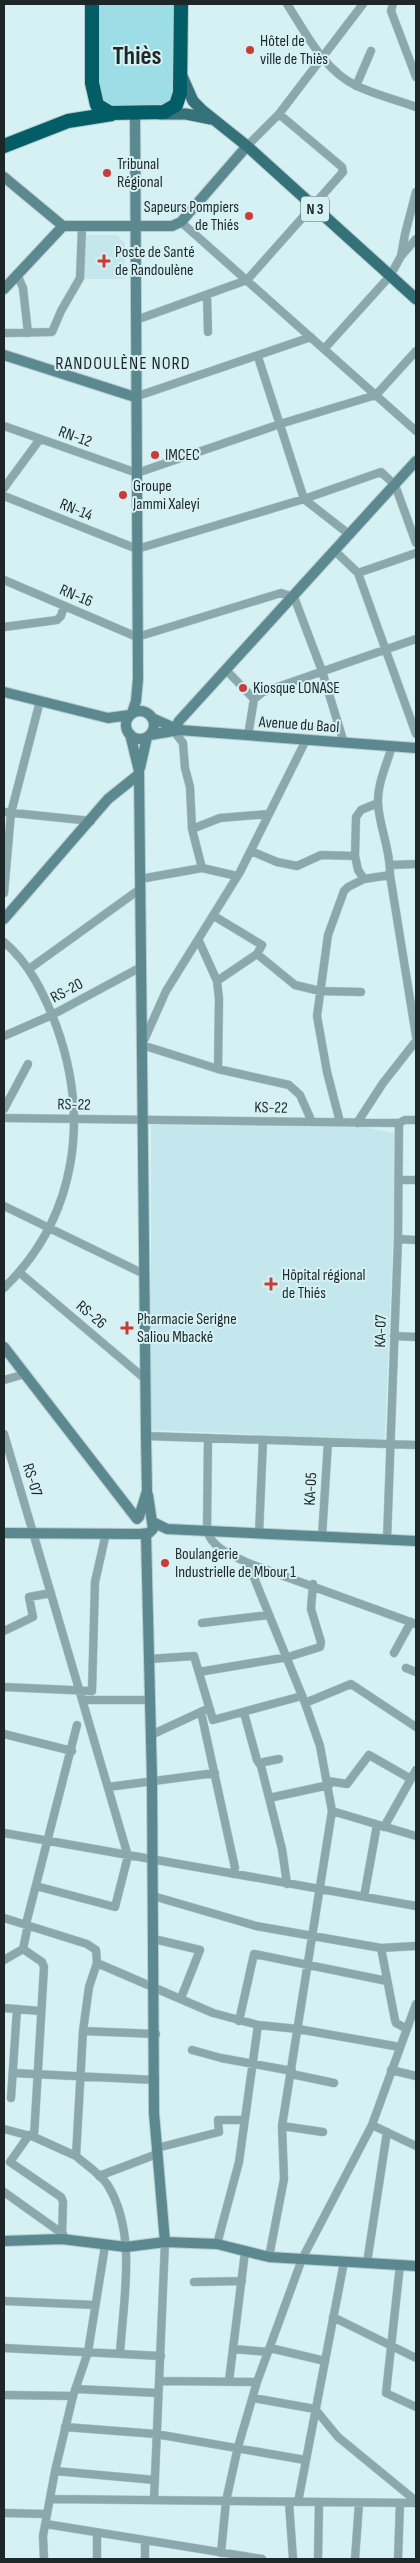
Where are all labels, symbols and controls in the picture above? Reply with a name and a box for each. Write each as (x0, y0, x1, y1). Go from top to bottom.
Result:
place label: Hôtel de ville de Thiès (260, 32, 328, 69)
district label: Thiès (112, 41, 162, 72)
marker: Hôtel de ville de Thiès (244, 44, 256, 56)
place label: Tribunal Régional (117, 155, 163, 192)
marker: Tribunal Régional (101, 167, 113, 179)
road number: N 3 (301, 196, 329, 222)
place label: Sapeurs Pompiers de Thiés (144, 198, 239, 235)
marker: Sapeurs Pompiers de Thiés (243, 210, 255, 222)
place label: Poste de Santé de Randoulène (115, 243, 195, 280)
marker: Poste de Santé de Randoulène (97, 254, 111, 268)
district label: RANDOULÈNE NORD (55, 353, 191, 374)
street label: RN-12 (56, 422, 94, 452)
place label: IMCEC (165, 446, 200, 465)
marker: IMCEC (149, 449, 161, 461)
place label: Groupe Jammi Xaleyi (132, 477, 200, 514)
marker: Groupe Jammi Xaleyi (117, 489, 129, 501)
street label: RN-14 (57, 495, 95, 525)
street label: RN-16 (57, 581, 95, 611)
place label: Kiosque LONASE (253, 679, 340, 698)
marker: Kiosque LONASE (237, 682, 249, 694)
street label: Avenue du Baol (257, 713, 340, 737)
street label: RS-20 (48, 975, 86, 1007)
street label: RS-22 (57, 1095, 91, 1115)
street label: KS-22 (254, 1098, 288, 1118)
place label: Hôpital régional de Thiés (282, 1266, 366, 1303)
marker: Hôpital régional de Thiés (264, 1277, 278, 1291)
street label: RS-26 (72, 1297, 110, 1333)
place label: Pharmacie Serigne Saliou Mbacké (137, 1310, 237, 1347)
street label: KA-07 (371, 1313, 391, 1348)
marker: Pharmacie Serigne Saliou Mbacké (121, 1322, 133, 1334)
street label: RS-07 (18, 1461, 46, 1499)
street label: KA-05 (301, 1472, 321, 1506)
place label: Boulangerie Industrielle de Mbour 1 (175, 1545, 296, 1582)
marker: Boulangerie Industrielle de Mbour 1 (159, 1557, 171, 1569)

